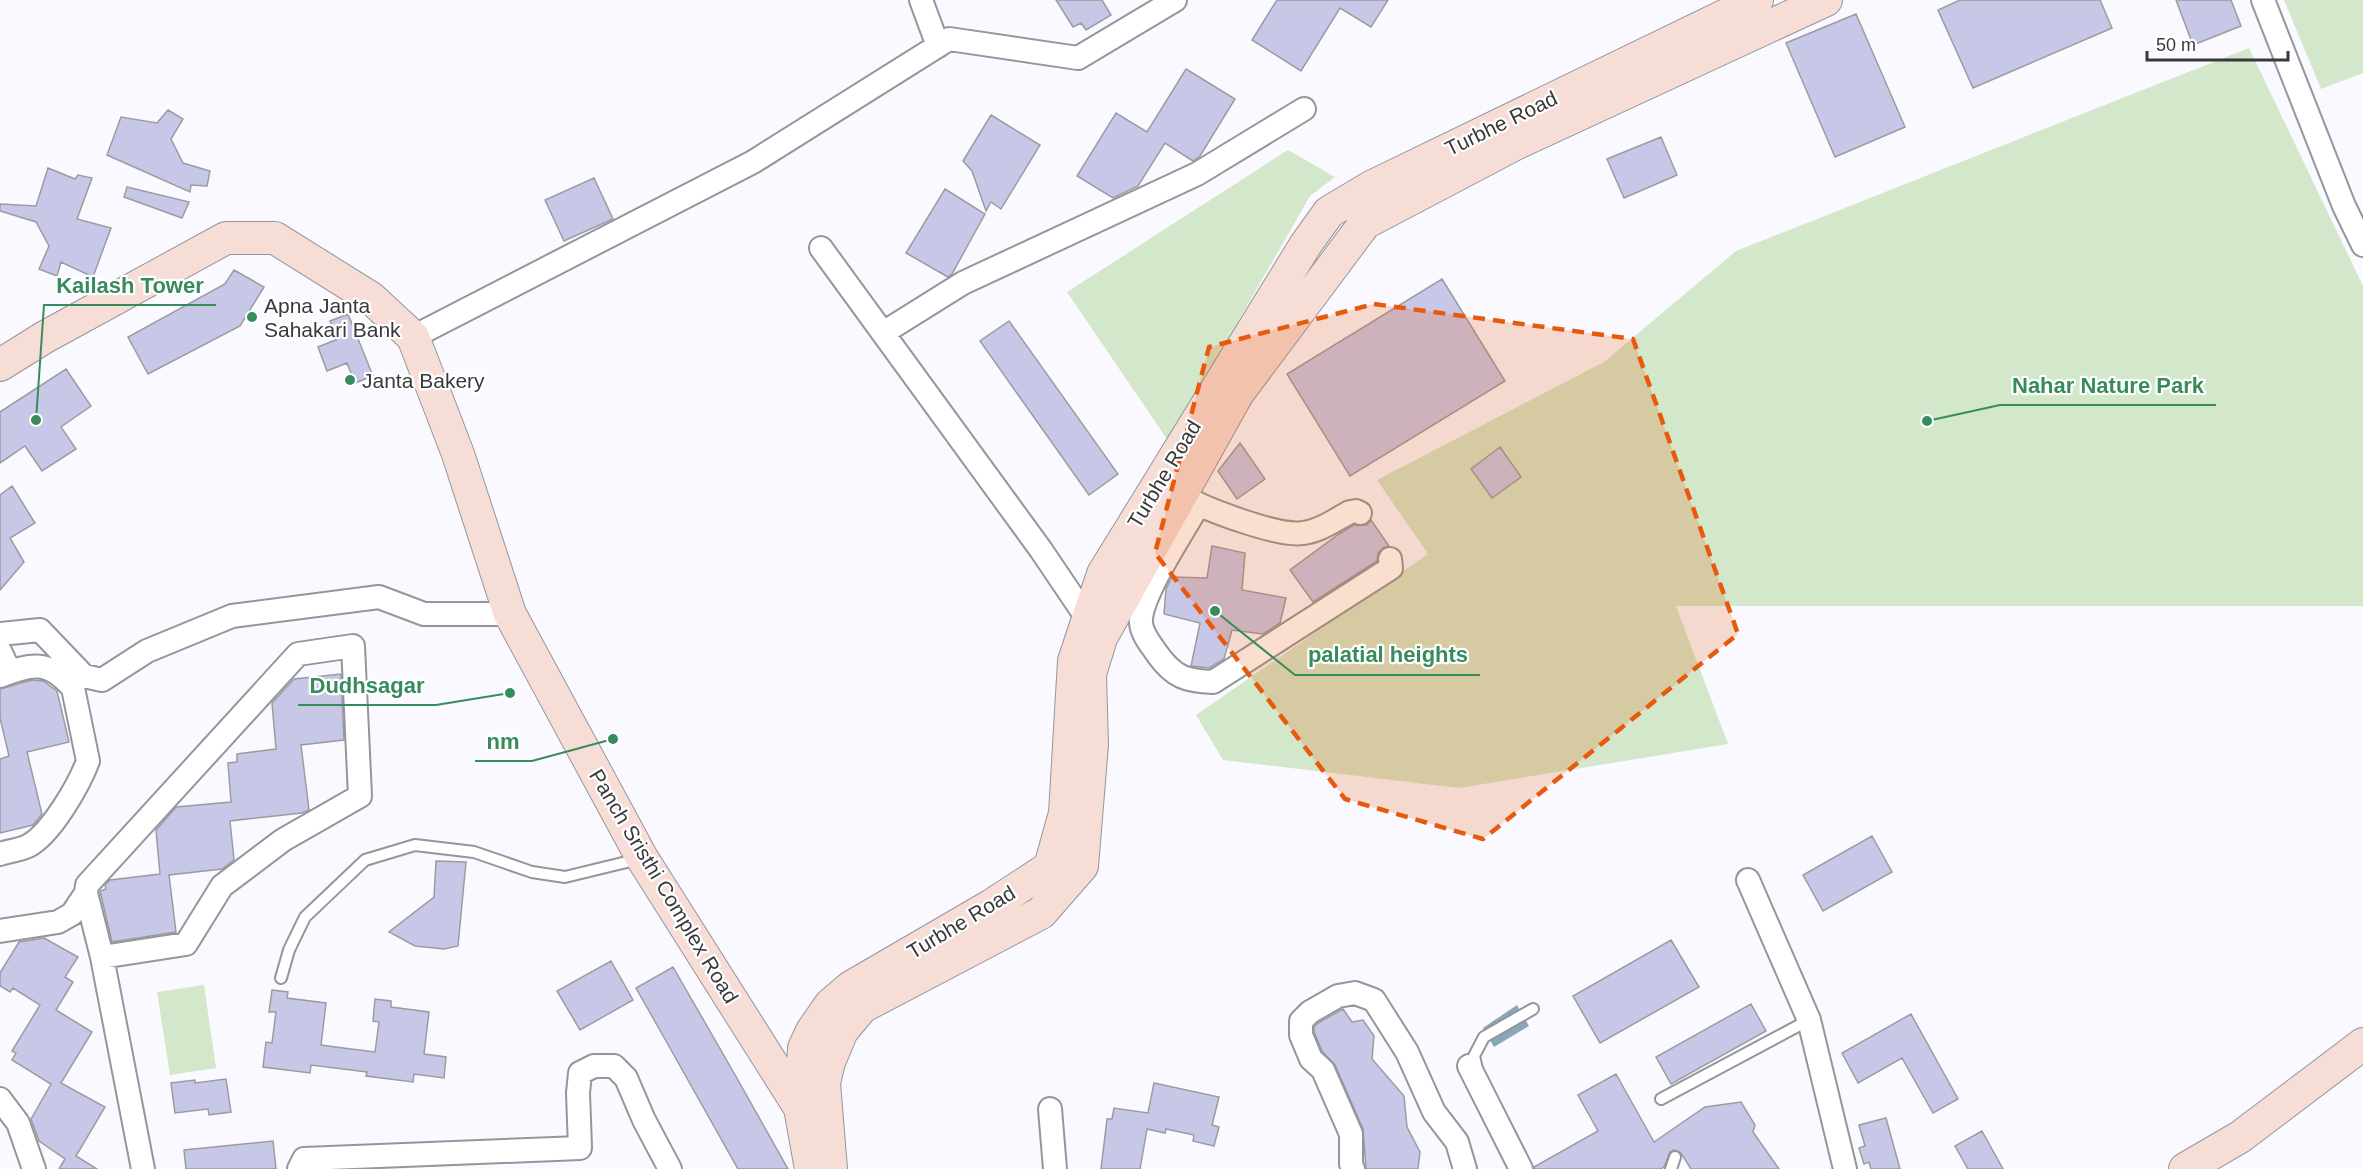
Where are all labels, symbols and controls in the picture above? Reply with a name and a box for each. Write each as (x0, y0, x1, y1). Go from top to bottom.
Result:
scale bar (2147, 24, 2288, 62)
text: 50 m (2156, 35, 2196, 55)
street label: Turbhe Road (1441, 86, 1561, 160)
callout: Kailash Tower (44, 265, 216, 305)
text: Kailash Tower (56, 273, 204, 298)
place label: Apna Janta Sahakari Bank (264, 294, 401, 341)
marker: Apna Janta Sahakari Bank (245, 310, 259, 324)
callout: Nahar Nature Park (2000, 365, 2216, 405)
place label: Janta Bakery (362, 369, 485, 392)
marker: Janta Bakery (343, 373, 357, 387)
text: Nahar Nature Park (2012, 373, 2205, 398)
street label: Turbhe Road (1123, 416, 1205, 532)
callout: palatial heights (1295, 635, 1480, 675)
text: palatial heights (1308, 642, 1468, 667)
callout: Dudhsagar (298, 665, 436, 705)
text: Dudhsagar (310, 673, 425, 698)
callout: nm (475, 721, 532, 761)
text: nm (487, 729, 520, 754)
street label: Panch Sristhi Complex Road (585, 765, 743, 1007)
street label: Turbhe Road (903, 881, 1019, 963)

